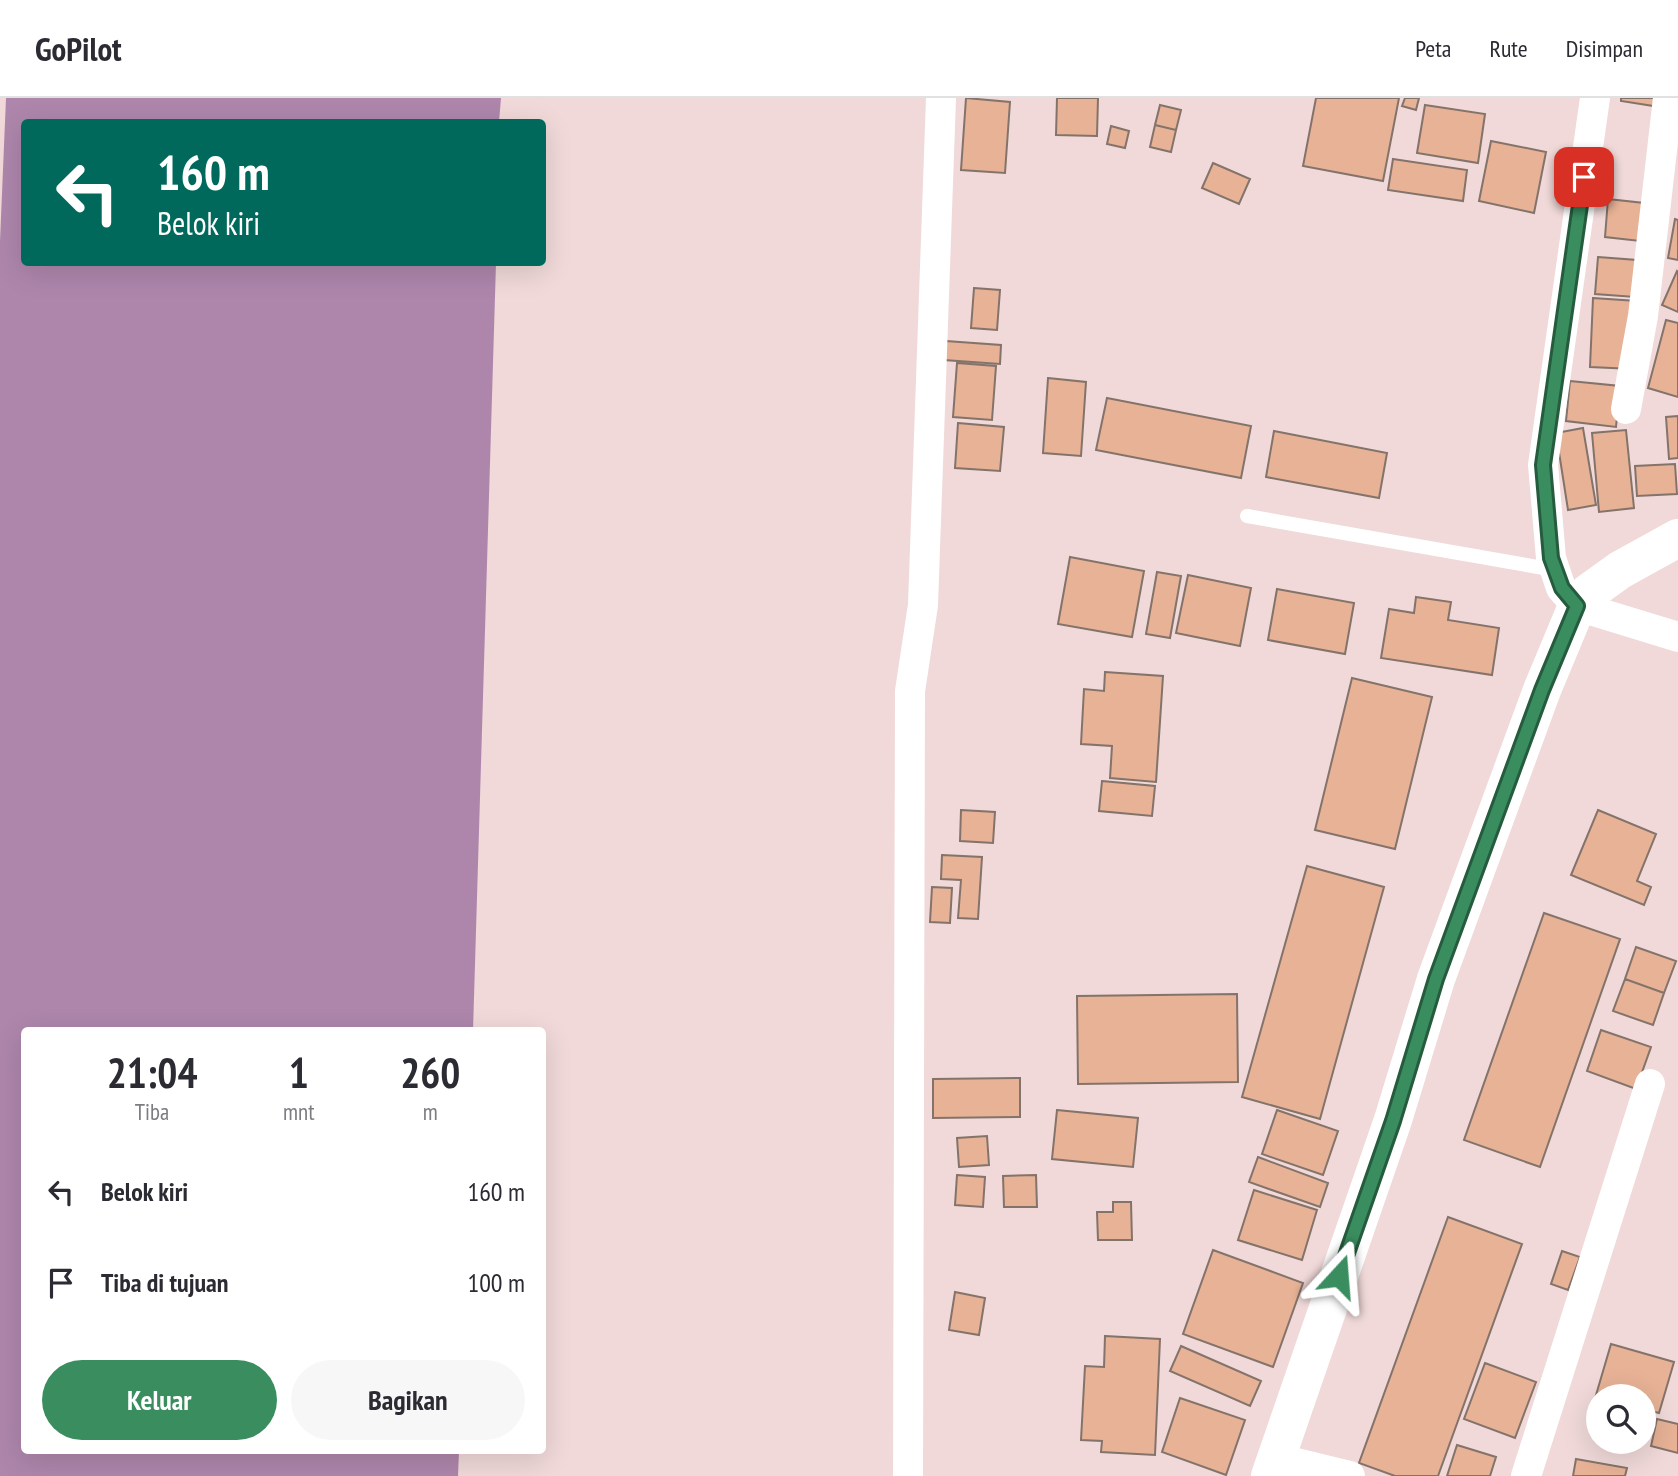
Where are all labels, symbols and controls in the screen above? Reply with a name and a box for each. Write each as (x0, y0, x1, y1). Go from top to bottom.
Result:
text: GoPilot (35, 27, 122, 70)
text: Peta (1415, 33, 1451, 64)
text: Rute (1489, 33, 1528, 64)
text: Disimpan (1566, 33, 1643, 64)
text: 160 m (157, 140, 270, 204)
icon: left (42, 147, 133, 238)
pin (1554, 147, 1614, 207)
icon: arrive (1565, 158, 1603, 196)
text: Belok kiri (157, 202, 260, 244)
text: 21:04 (107, 1045, 197, 1100)
text: 1 (289, 1045, 309, 1100)
text: 260 (400, 1045, 460, 1100)
text: Tiba (135, 1097, 169, 1126)
text: mnt (283, 1097, 315, 1126)
text: m (423, 1097, 438, 1126)
icon: left (42, 1173, 80, 1211)
text: Belok kiri (101, 1175, 188, 1208)
text: 160 m (467, 1175, 525, 1208)
position arrow (1302, 1239, 1376, 1313)
icon: arrive (42, 1264, 80, 1302)
text: Tiba di tujuan (101, 1266, 229, 1299)
text: 100 m (467, 1266, 525, 1299)
button: Keluar (42, 1360, 277, 1440)
button: Bagikan (291, 1360, 525, 1440)
map controls (1586, 1384, 1656, 1454)
button: search (1586, 1384, 1656, 1454)

